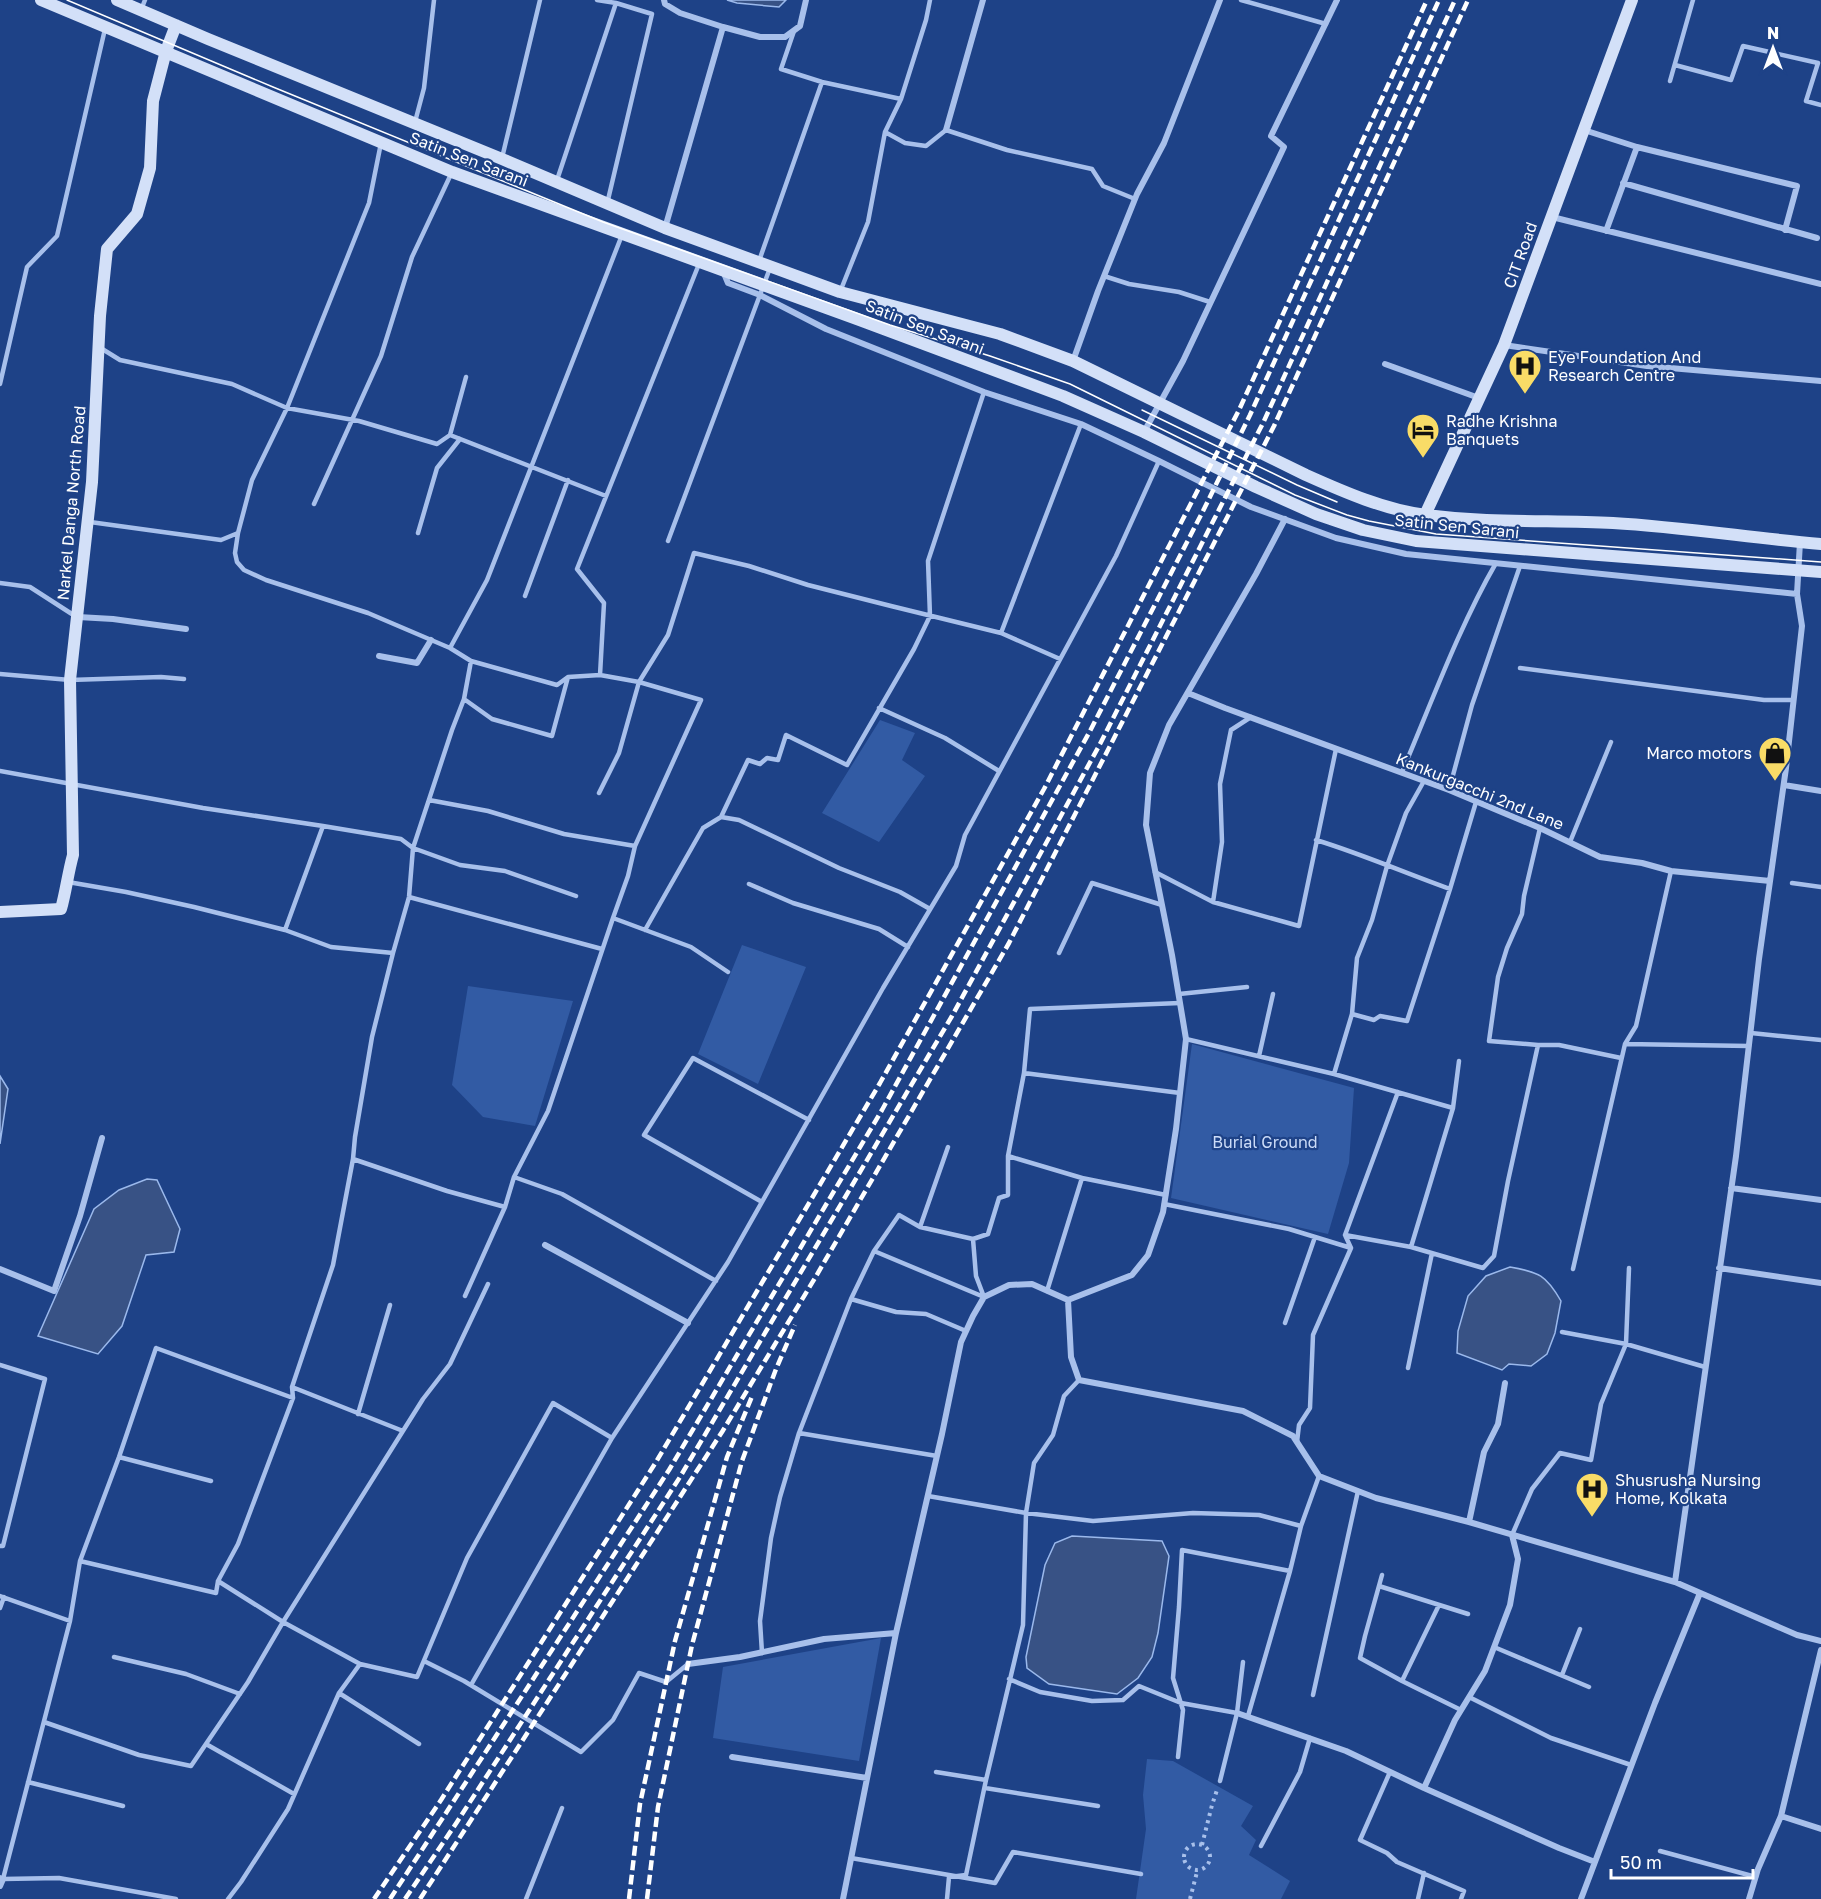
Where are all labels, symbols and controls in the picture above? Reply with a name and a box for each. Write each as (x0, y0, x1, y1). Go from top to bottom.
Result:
north arrow (1743, 18, 1803, 78)
text: N (1767, 23, 1779, 43)
street label: Satin Sen Sarani (407, 127, 531, 191)
street label: CIT Road (1499, 219, 1541, 291)
street label: Satin Sen Sarani (863, 295, 987, 359)
place label: Eye Foundation And Research Centre (1548, 347, 1701, 385)
hospital icon: Eye Foundation And Research Centre (1507, 348, 1543, 395)
street label: Narkel Danga North Road (53, 405, 89, 601)
place label: Radhe Krishna Banquets (1446, 411, 1558, 449)
hotel icon: Radhe Krishna Banquets (1405, 412, 1441, 459)
street label: Satin Sen Sarani (1394, 509, 1520, 543)
shop icon: Marco motors (1757, 735, 1793, 782)
place label: Marco motors (1646, 743, 1752, 763)
street label: Kankurgacchi 2nd Lane (1393, 748, 1567, 834)
park label: Burial Ground (1212, 1132, 1318, 1152)
place label: Shusrusha Nursing Home, Kolkata (1615, 1470, 1761, 1508)
hospital icon: Shusrusha Nursing Home, Kolkata (1574, 1471, 1610, 1518)
scale bar (1611, 1842, 1754, 1880)
text: 50 m (1620, 1851, 1662, 1873)

